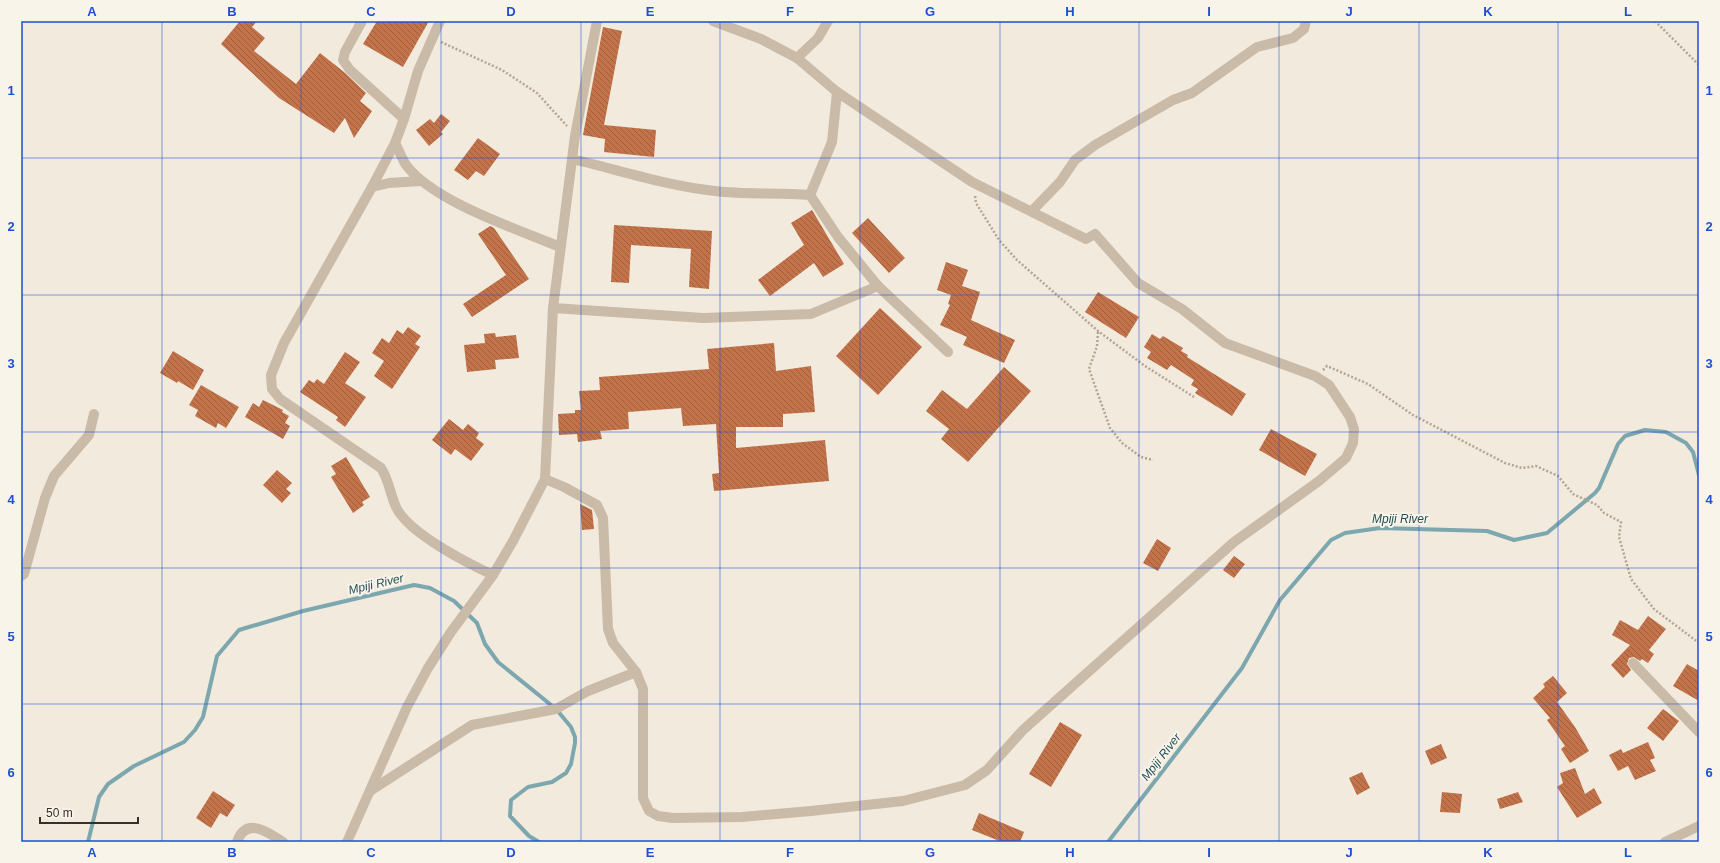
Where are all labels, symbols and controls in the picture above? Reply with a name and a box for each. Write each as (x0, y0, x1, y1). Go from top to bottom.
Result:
text: A (87, 4, 97, 19)
text: B (227, 4, 237, 19)
text: C (366, 4, 376, 19)
text: D (506, 4, 516, 19)
text: E (646, 4, 655, 19)
text: F (786, 4, 794, 19)
text: G (925, 4, 935, 19)
text: H (1065, 4, 1075, 19)
text: I (1207, 4, 1211, 19)
text: J (1345, 4, 1353, 19)
text: K (1483, 4, 1493, 19)
text: L (1624, 4, 1632, 19)
text: 1 (7, 83, 15, 98)
text: 1 (1705, 83, 1713, 98)
text: 2 (7, 219, 15, 234)
text: 2 (1705, 219, 1713, 234)
text: 3 (7, 356, 15, 371)
text: 3 (1705, 356, 1713, 371)
text: 4 (7, 492, 15, 507)
text: 4 (1705, 492, 1713, 507)
water label: Mpiji River (1372, 512, 1429, 526)
water label: Mpiji River (347, 571, 406, 597)
text: 5 (7, 629, 15, 644)
text: 5 (1705, 629, 1713, 644)
water label: Mpiji River (1138, 730, 1184, 783)
text: 6 (7, 765, 15, 780)
text: 6 (1705, 765, 1713, 780)
scale bar (40, 799, 138, 825)
text: 50 m (46, 806, 73, 820)
text: A (87, 845, 97, 860)
text: B (227, 845, 237, 860)
text: C (366, 845, 376, 860)
text: D (506, 845, 516, 860)
text: E (646, 845, 655, 860)
text: F (786, 845, 794, 860)
text: G (925, 845, 935, 860)
text: H (1065, 845, 1075, 860)
text: I (1207, 845, 1211, 860)
text: J (1345, 845, 1353, 860)
text: K (1483, 845, 1493, 860)
text: L (1624, 845, 1632, 860)

